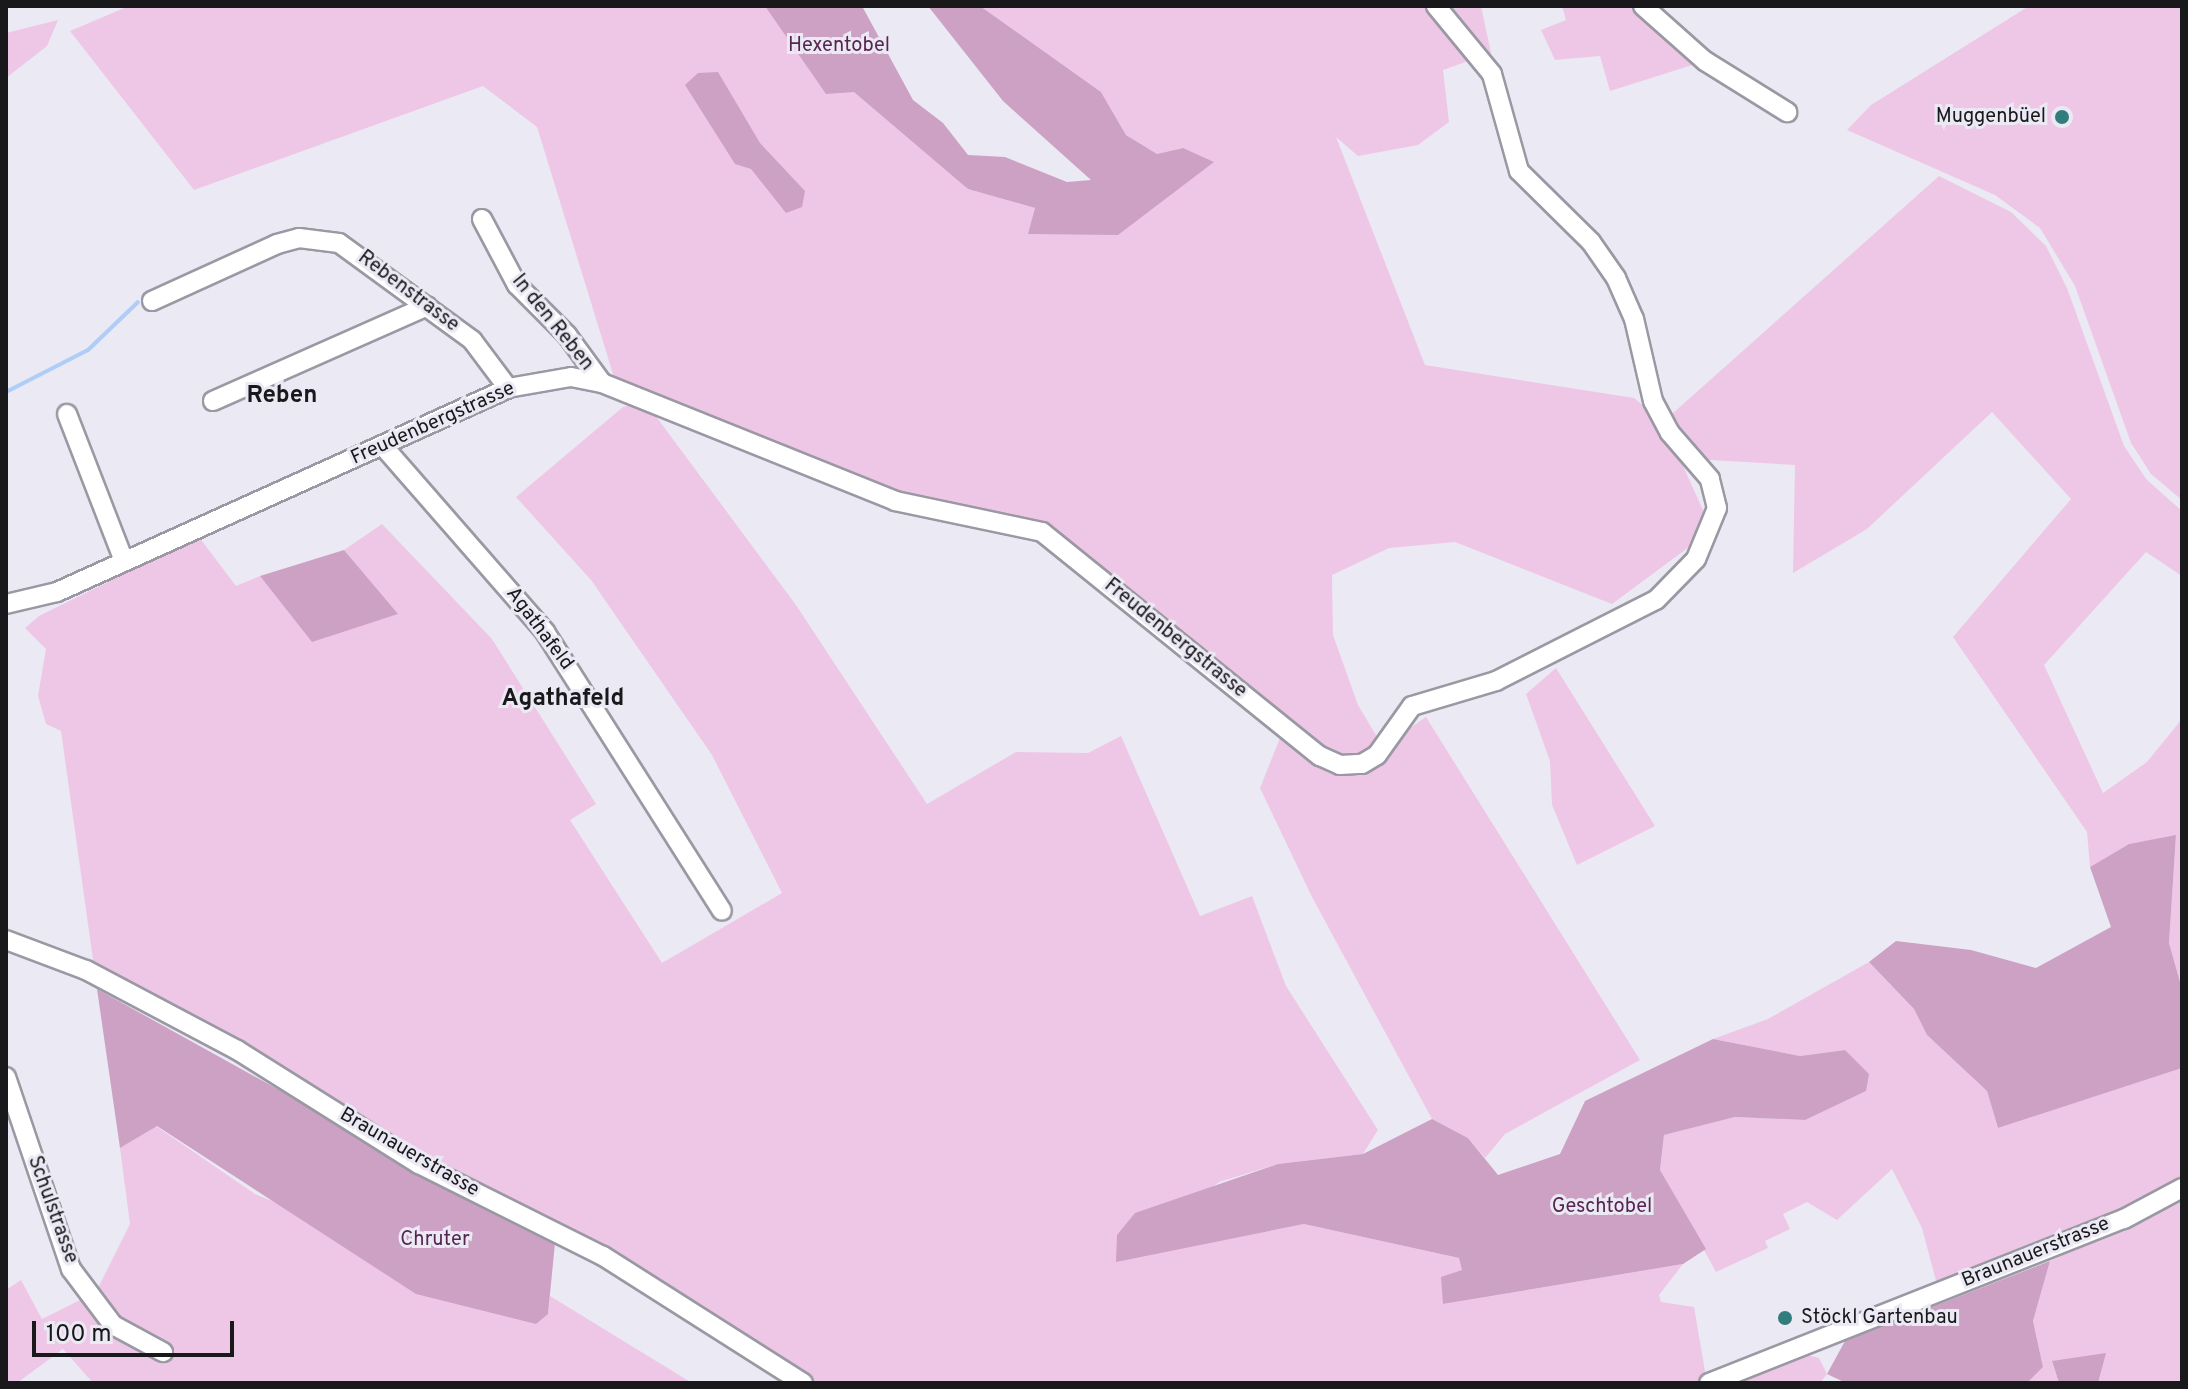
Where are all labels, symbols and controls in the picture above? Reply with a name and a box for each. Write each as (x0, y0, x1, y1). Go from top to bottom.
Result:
park label: Hexentobel (788, 34, 890, 58)
place label: Muggenbüel (1936, 105, 2046, 129)
marker: Muggenbüel (2053, 108, 2071, 126)
street label: Rebenstrasse (353, 246, 463, 338)
street label: In den Reben (506, 270, 598, 376)
street label: Freudenbergstrasse (347, 377, 519, 471)
district label: Reben (247, 383, 317, 411)
street label: Freudenbergstrasse (1099, 574, 1251, 704)
street label: Agathafeld (500, 583, 578, 675)
district label: Agathafeld (502, 686, 624, 714)
street label: Braunauerstrasse (335, 1103, 483, 1203)
street label: Schulstrasse (21, 1153, 83, 1267)
park label: Geschtobel (1552, 1195, 1652, 1219)
street label: Braunauerstrasse (1959, 1212, 2113, 1294)
park label: Chruter (400, 1228, 470, 1252)
scale bar (36, 1305, 238, 1355)
place label: Stöckl Gartenbau (1801, 1306, 1958, 1330)
marker: Stöckl Gartenbau (1776, 1309, 1794, 1327)
text: 100 m (46, 1320, 112, 1350)

